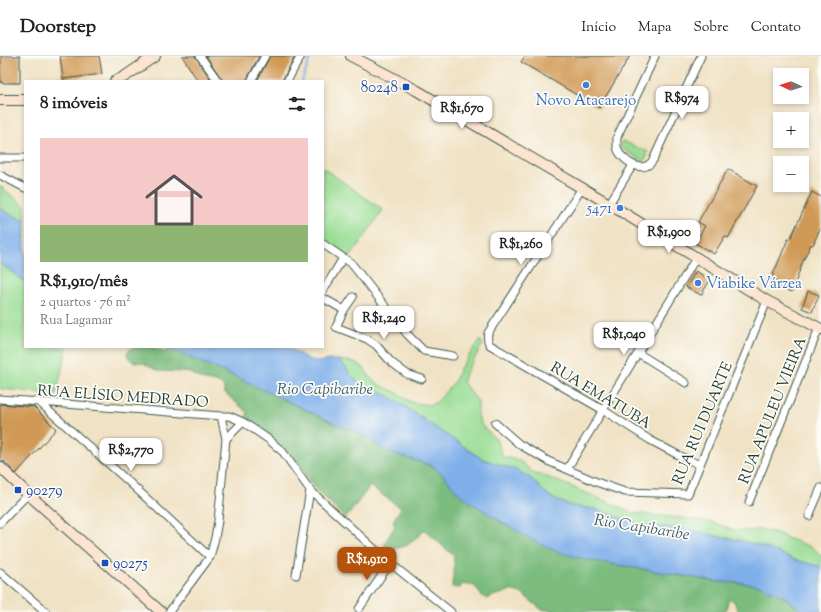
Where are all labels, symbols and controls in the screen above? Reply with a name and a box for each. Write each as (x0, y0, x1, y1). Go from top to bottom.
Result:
text: Doorstep (20, 14, 96, 41)
text: Início (581, 18, 616, 38)
text: Mapa (638, 18, 671, 38)
text: Sobre (693, 18, 729, 38)
text: Contato (751, 18, 801, 38)
north arrow (773, 68, 809, 104)
map controls (773, 68, 809, 192)
place label: 80248 (361, 78, 398, 99)
marker: Novo Atacarejo (581, 80, 591, 90)
marker: 80248 (401, 82, 411, 92)
pin: R$974 (654, 86, 710, 120)
text: R$974 (665, 90, 699, 108)
place label: Novo Atacarejo (536, 91, 636, 112)
text: 8 imóveis (40, 92, 107, 116)
icon: filters (286, 93, 308, 115)
pin: R$1,670 (425, 96, 499, 130)
text: R$1,670 (440, 100, 484, 118)
button: + (773, 112, 809, 148)
button: − (773, 156, 809, 192)
icon: home (138, 164, 210, 236)
place label: 5471 (586, 199, 612, 220)
marker: 5471 (615, 203, 625, 213)
pin: R$1,900 (632, 220, 706, 254)
text: R$1,900 (647, 224, 691, 242)
pin: R$1,260 (484, 232, 558, 266)
text: R$1,260 (499, 236, 543, 254)
text: R$1,910/mês (40, 270, 128, 294)
place label: Viabike Várzea (706, 274, 802, 295)
marker: Viabike Várzea (693, 278, 703, 288)
text: 2 quartos · 76 m² (40, 294, 131, 312)
pin: R$1,240 (347, 306, 421, 340)
text: R$1,240 (362, 310, 406, 328)
text: Rua Lagamar (40, 312, 113, 330)
pin: R$1,040 (587, 322, 661, 356)
text: R$1,040 (602, 326, 646, 344)
street label: RUA APULEU VIEIRA (734, 334, 813, 487)
street label: RUA EMATUBA (546, 358, 655, 435)
street label: RUA RUI DUARTE (668, 359, 739, 488)
water label: Rio Capibaribe (277, 379, 373, 402)
street label: RUA ELÍSIO MEDRADO (36, 380, 210, 414)
pin: R$2,770 (94, 438, 168, 472)
text: R$2,770 (108, 442, 154, 460)
place label: 90279 (26, 481, 63, 502)
marker: 90279 (13, 485, 23, 495)
water label: Rio Capibaribe (592, 510, 691, 547)
pin: R$1,910 (330, 547, 404, 581)
text: R$1,910 (346, 551, 388, 569)
place label: 90275 (113, 554, 148, 575)
marker: 90275 (100, 558, 110, 568)

